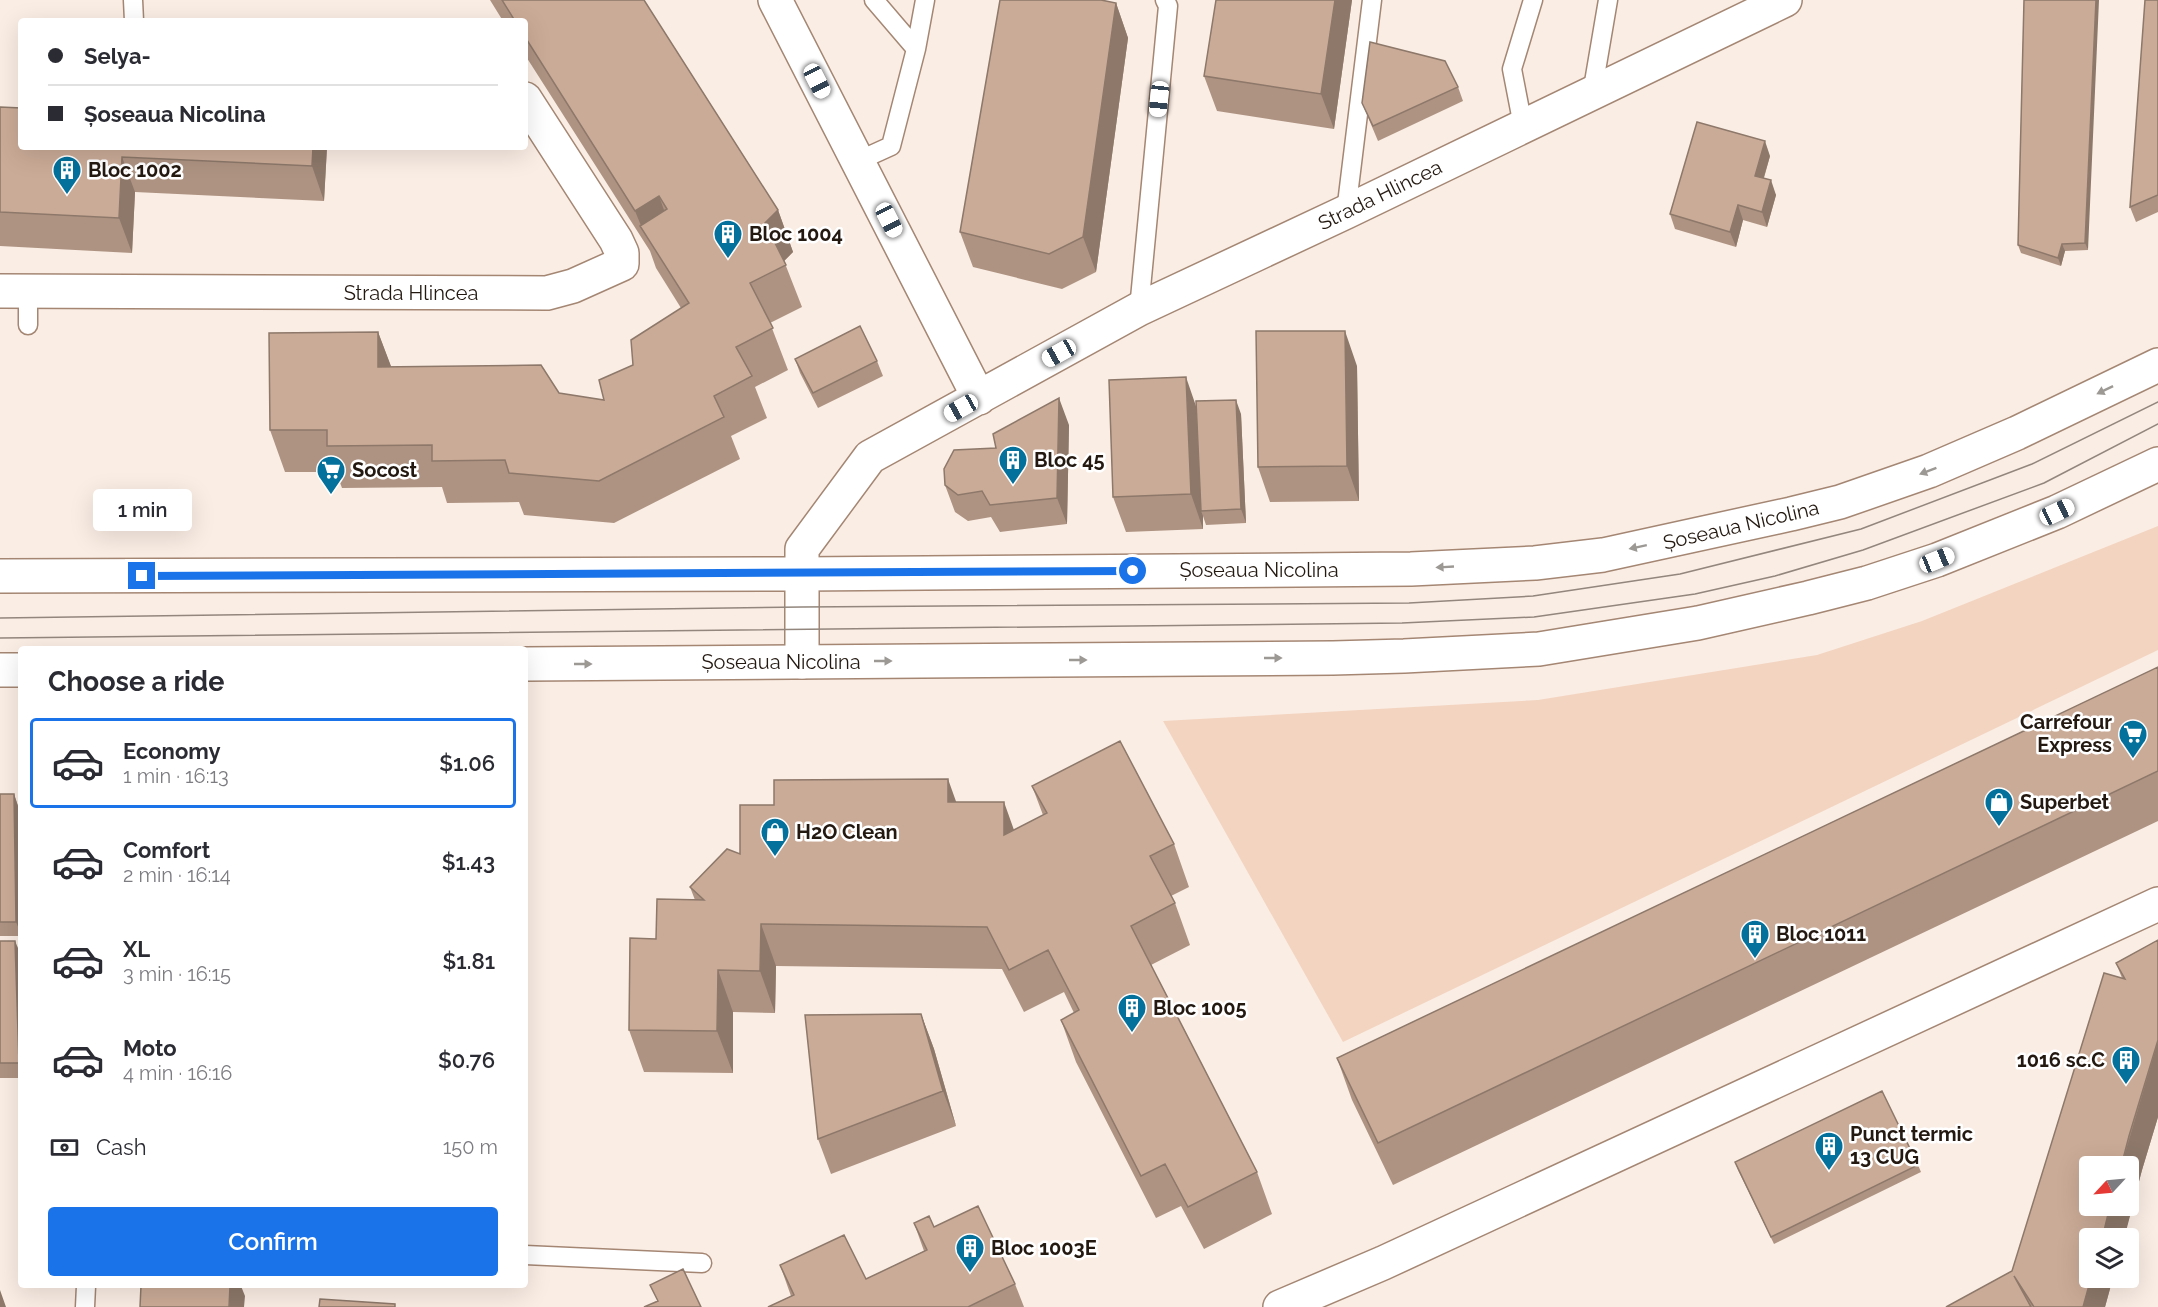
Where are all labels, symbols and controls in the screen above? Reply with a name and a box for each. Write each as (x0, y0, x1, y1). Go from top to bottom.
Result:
text: Selya- (84, 43, 151, 69)
car (801, 61, 833, 101)
car (1148, 80, 1170, 118)
text: Șoseaua Nicolina (84, 101, 266, 127)
building icon: Bloc 1002 (51, 154, 83, 196)
street label: Strada Hlincea (1314, 155, 1446, 235)
place label: Bloc 1002 (88, 158, 182, 182)
car (873, 200, 905, 240)
building icon: Bloc 1004 (712, 218, 744, 260)
place label: Bloc 1004 (749, 222, 843, 246)
street label: Strada Hlincea (344, 281, 478, 305)
car (1039, 336, 1079, 370)
one-way arrow (2097, 386, 2114, 395)
car (941, 391, 981, 425)
building icon: Bloc 45 (997, 444, 1029, 486)
place label: Bloc 45 (1034, 448, 1105, 472)
supermarket icon: Socost (315, 454, 347, 496)
place label: Socost (352, 458, 418, 482)
one-way arrow (1919, 467, 1937, 476)
callout: 1 min (92, 489, 192, 531)
street label: Șoseaua Nicolina (1661, 495, 1821, 555)
car (2037, 496, 2077, 528)
text: 1 min (118, 498, 167, 522)
one-way arrow (1629, 543, 1647, 553)
car (1917, 545, 1957, 575)
route start (1119, 557, 1146, 584)
street label: Șoseaua Nicolina (1179, 558, 1339, 582)
route end (128, 562, 155, 589)
one-way arrow (1435, 563, 1454, 572)
street label: Șoseaua Nicolina (701, 650, 861, 674)
one-way arrow (1264, 653, 1283, 663)
one-way arrow (1069, 655, 1088, 664)
one-way arrow (874, 656, 893, 666)
one-way arrow (574, 659, 593, 669)
text: Choose a ride (48, 666, 224, 697)
place label: Carrefour Express (2020, 710, 2112, 757)
supermarket icon: Carrefour Express (2117, 718, 2149, 760)
icon: car (51, 736, 105, 790)
text: Economy (123, 738, 221, 764)
text: $1.06 (439, 750, 495, 776)
text: 1 min · 16:13 (123, 764, 229, 788)
shop icon: Superbet (1983, 786, 2015, 828)
place label: Superbet (2020, 790, 2110, 814)
shop icon: H2O Clean (759, 816, 791, 858)
place label: H2O Clean (796, 820, 898, 844)
icon: car (51, 835, 105, 889)
text: Comfort (123, 837, 210, 863)
text: $1.43 (442, 849, 495, 875)
text: 2 min · 16:14 (123, 863, 231, 887)
building icon: Bloc 1011 (1739, 918, 1771, 960)
place label: Bloc 1011 (1776, 922, 1866, 946)
icon: car (51, 934, 105, 988)
text: XL (123, 936, 150, 962)
text: $1.81 (443, 948, 495, 974)
text: 3 min · 16:15 (123, 962, 231, 986)
building icon: Bloc 1005 (1116, 992, 1148, 1034)
place label: Bloc 1005 (1153, 996, 1247, 1020)
icon: car (51, 1033, 105, 1087)
text: Moto (123, 1035, 177, 1061)
building icon: 1016 sc.C (2110, 1044, 2142, 1086)
text: $0.76 (438, 1047, 495, 1073)
place label: 1016 sc.C (2017, 1048, 2105, 1072)
text: 4 min · 16:16 (123, 1061, 232, 1085)
place label: Punct termic 13 CUG (1850, 1122, 1973, 1169)
building icon: Punct termic 13 CUG (1813, 1130, 1845, 1172)
icon: cash (48, 1131, 81, 1164)
text: Cash (96, 1134, 147, 1160)
text: 150 m (443, 1135, 498, 1159)
north arrow (2079, 1156, 2139, 1216)
map controls (2079, 1156, 2139, 1288)
button: Confirm (48, 1207, 498, 1276)
button: layers (2079, 1228, 2139, 1288)
building icon: Bloc 1003E (954, 1232, 986, 1274)
place label: Bloc 1003E (991, 1236, 1097, 1260)

